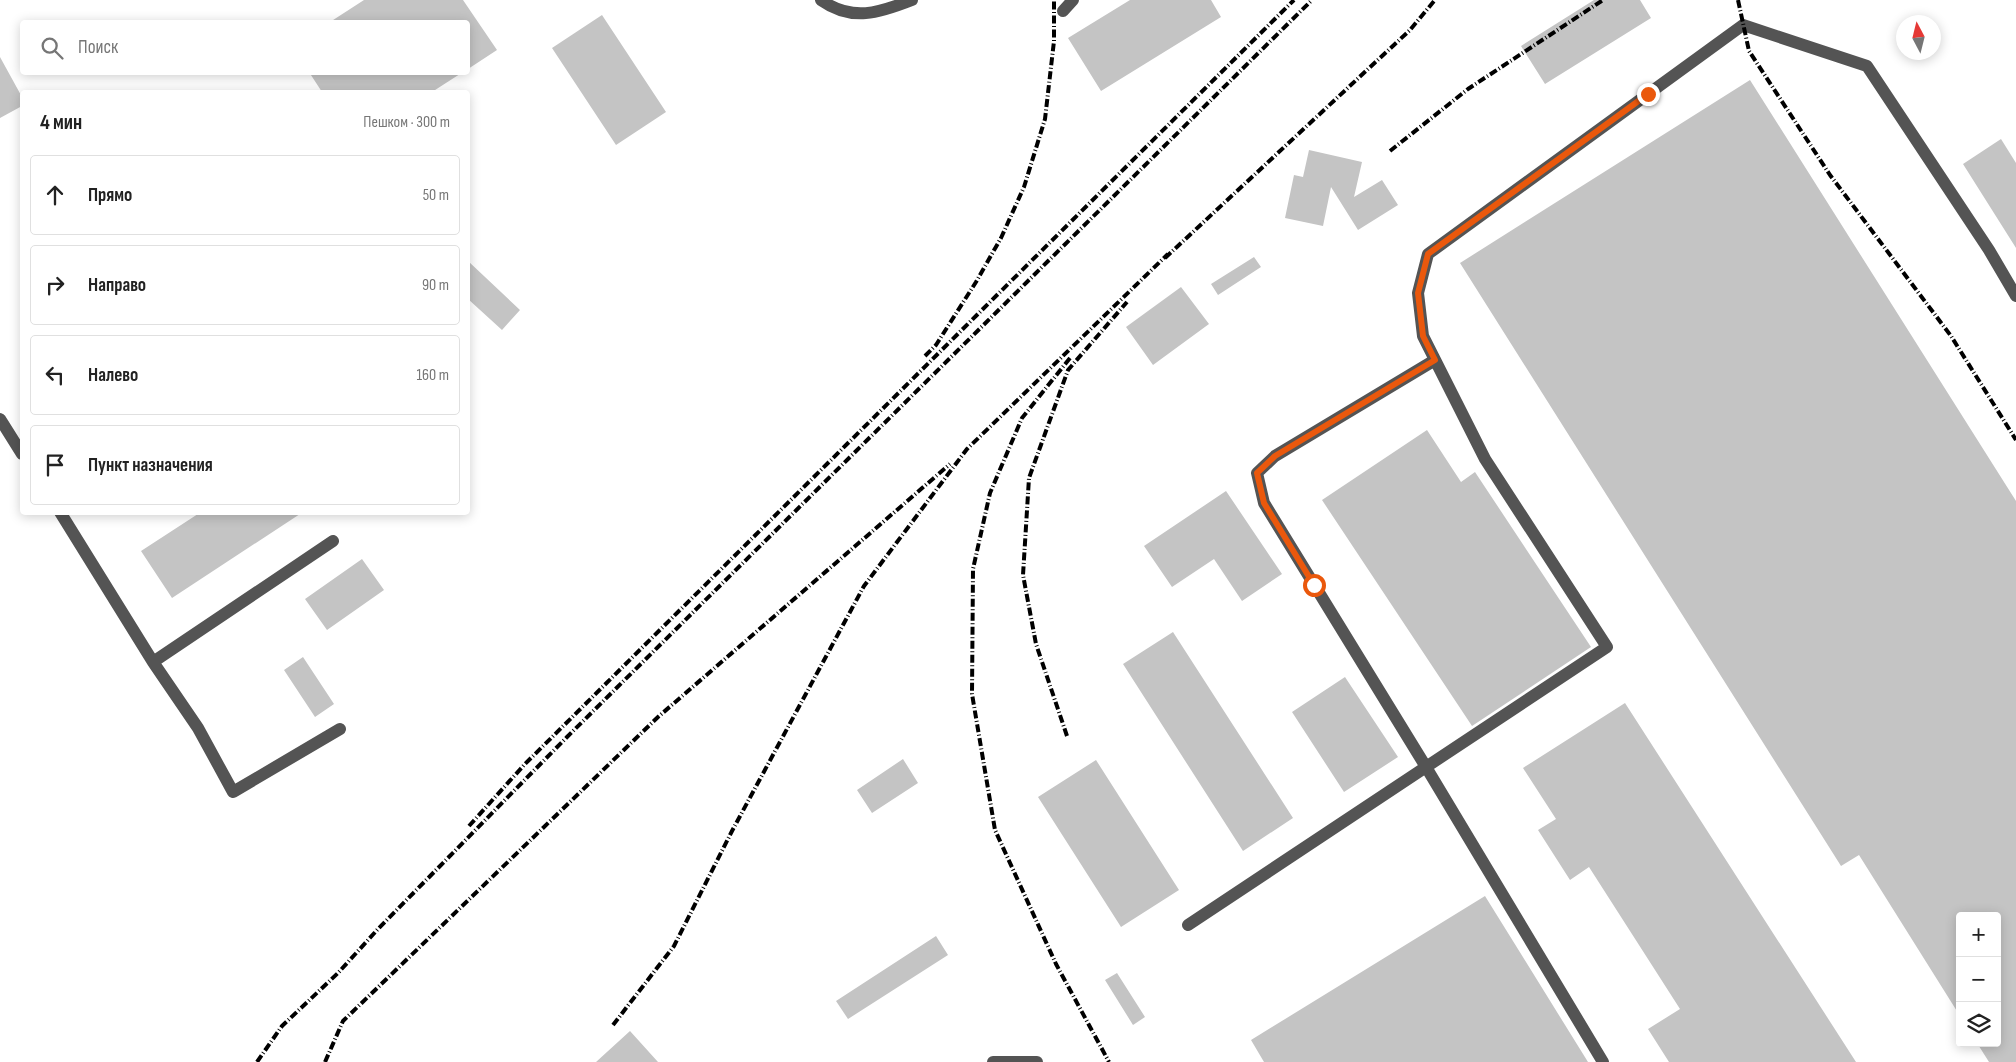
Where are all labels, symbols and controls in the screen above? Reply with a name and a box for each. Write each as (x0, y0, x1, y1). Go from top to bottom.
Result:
north arrow (1896, 15, 1941, 60)
search box (20, 20, 470, 75)
icon: search (38, 34, 66, 62)
text: Поиск (78, 36, 118, 59)
route end (1637, 83, 1660, 106)
text: 4 мин (40, 110, 82, 135)
text: Пешком · 300 m (363, 113, 450, 132)
icon: ahead (41, 181, 69, 209)
text: Прямо (88, 184, 132, 207)
text: 50 m (423, 186, 449, 205)
icon: right (41, 271, 69, 299)
text: Направо (88, 274, 146, 297)
text: 90 m (422, 276, 449, 295)
icon: left (41, 361, 69, 389)
text: Налево (88, 364, 138, 387)
text: 160 m (416, 366, 449, 385)
icon: arrive (41, 451, 69, 479)
text: Пункт назначения (88, 454, 213, 477)
route start (1303, 574, 1326, 597)
map controls (1956, 912, 2001, 1047)
button: + (1956, 912, 2001, 957)
button: − (1956, 957, 2001, 1002)
button: layers (1956, 1002, 2001, 1047)

